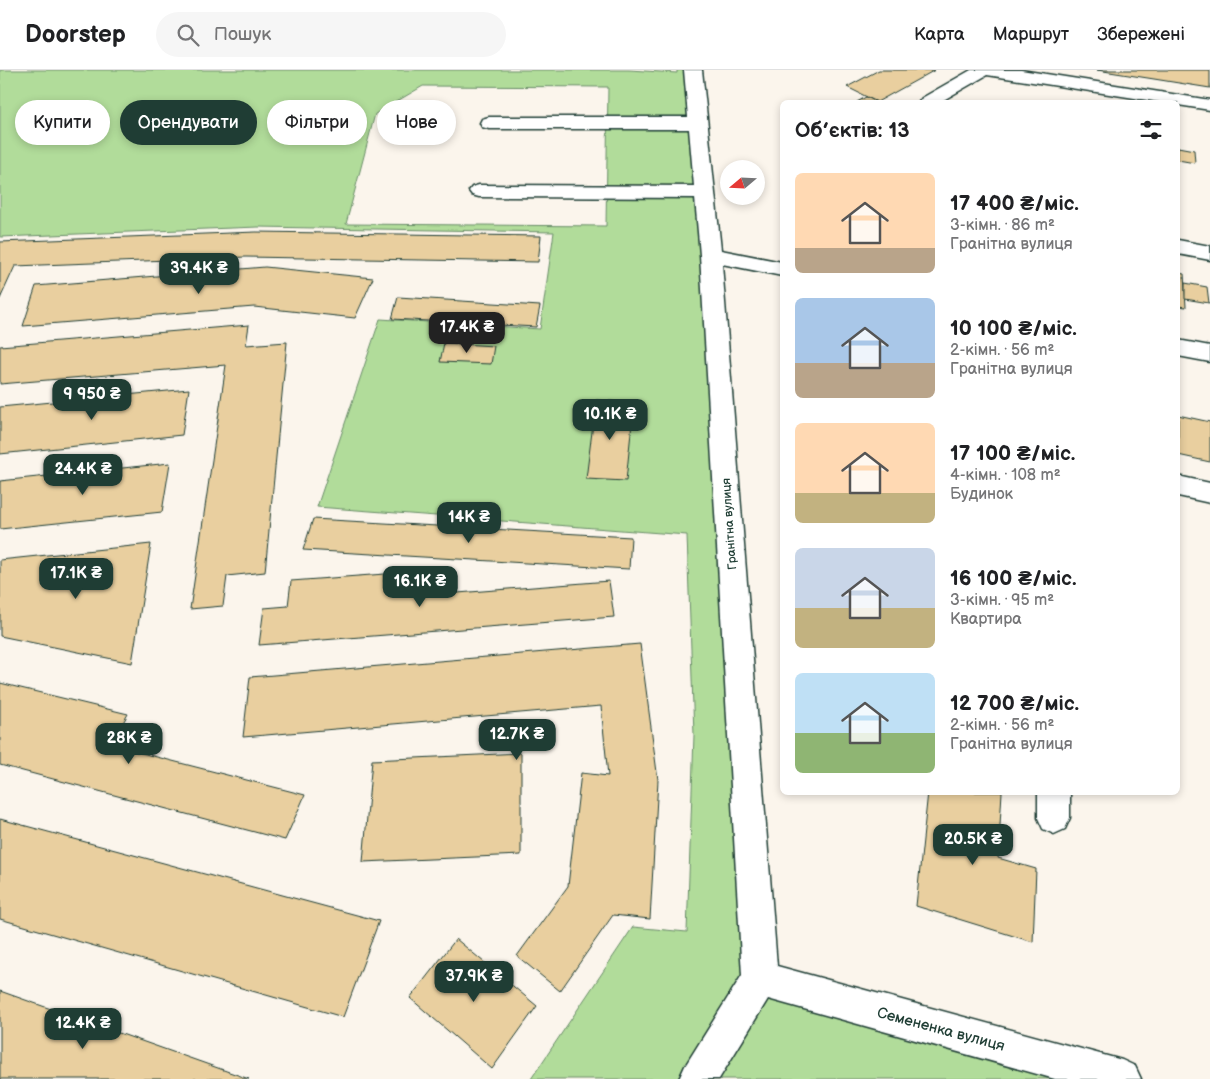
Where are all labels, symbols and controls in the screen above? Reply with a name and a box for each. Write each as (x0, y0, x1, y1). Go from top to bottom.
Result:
search box (156, 12, 506, 57)
text: Doorstep (25, 20, 126, 49)
icon: search (174, 21, 202, 49)
text: Пошук (214, 23, 271, 46)
text: Карта (914, 24, 965, 45)
text: Маршрут (993, 24, 1069, 45)
text: Збережені (1097, 24, 1185, 45)
chip: Купити (15, 100, 110, 145)
chip: Орендувати (120, 100, 257, 145)
chip: Фільтри (267, 100, 367, 145)
chip: Нове (377, 100, 456, 145)
icon: filters (1137, 116, 1165, 144)
text: Об’єктів: 13 (795, 118, 910, 143)
north arrow (720, 160, 765, 205)
map controls (720, 160, 765, 205)
text: 17 400 ₴/міс. (950, 191, 1079, 216)
icon: home (835, 193, 895, 253)
text: 3-кімн. · 86 m² (950, 216, 1055, 235)
text: Гранітна вулиця (950, 235, 1073, 254)
pin: 39.4K ₴ (153, 252, 245, 295)
text: 39.4K ₴ (170, 259, 228, 278)
pin: 17.4K ₴ (421, 312, 513, 354)
text: 10 100 ₴/міс. (950, 316, 1077, 341)
text: 17.4K ₴ (440, 318, 494, 337)
icon: home (835, 318, 895, 378)
text: 2-кімн. · 56 m² (950, 341, 1054, 360)
text: Гранітна вулиця (950, 360, 1073, 379)
pin: 9 950 ₴ (46, 378, 138, 421)
text: 9 950 ₴ (63, 385, 121, 404)
pin: 10.1K ₴ (564, 398, 656, 441)
text: 10.1K ₴ (584, 405, 636, 424)
text: 17 100 ₴/міс. (950, 441, 1075, 466)
icon: home (835, 443, 895, 503)
pin: 24.4K ₴ (37, 454, 129, 496)
text: 24.4K ₴ (54, 460, 112, 479)
text: 4-кімн. · 108 m² (950, 466, 1061, 485)
street label: Гранітна вулиця (719, 477, 740, 570)
text: Будинок (950, 485, 1013, 504)
pin: 14K ₴ (434, 502, 504, 544)
text: 14K ₴ (448, 508, 490, 527)
pin: 17.1K ₴ (30, 558, 122, 600)
text: 17.1K ₴ (50, 564, 102, 583)
pin: 16.1K ₴ (374, 566, 466, 608)
text: 16 100 ₴/міс. (950, 566, 1077, 591)
icon: home (835, 568, 895, 628)
text: 16.1K ₴ (394, 572, 446, 591)
text: 3-кімн. · 95 m² (950, 591, 1054, 610)
text: Квартира (950, 610, 1022, 629)
text: 12 700 ₴/міс. (950, 691, 1079, 716)
icon: home (835, 693, 895, 753)
text: 2-кімн. · 56 m² (950, 716, 1054, 735)
pin: 12.7K ₴ (471, 718, 563, 761)
pin: 28K ₴ (94, 722, 164, 765)
text: 12.7K ₴ (490, 725, 544, 744)
text: 28K ₴ (106, 729, 152, 748)
text: Гранітна вулиця (950, 735, 1073, 754)
pin: 20.5K ₴ (927, 824, 1019, 866)
text: 20.5K ₴ (944, 830, 1002, 849)
pin: 37.9K ₴ (428, 960, 520, 1003)
text: 37.9K ₴ (446, 967, 502, 986)
street label: Семененка вулиця (875, 1003, 1007, 1056)
pin: 12.4K ₴ (37, 1008, 129, 1050)
text: 12.4K ₴ (55, 1014, 111, 1033)

